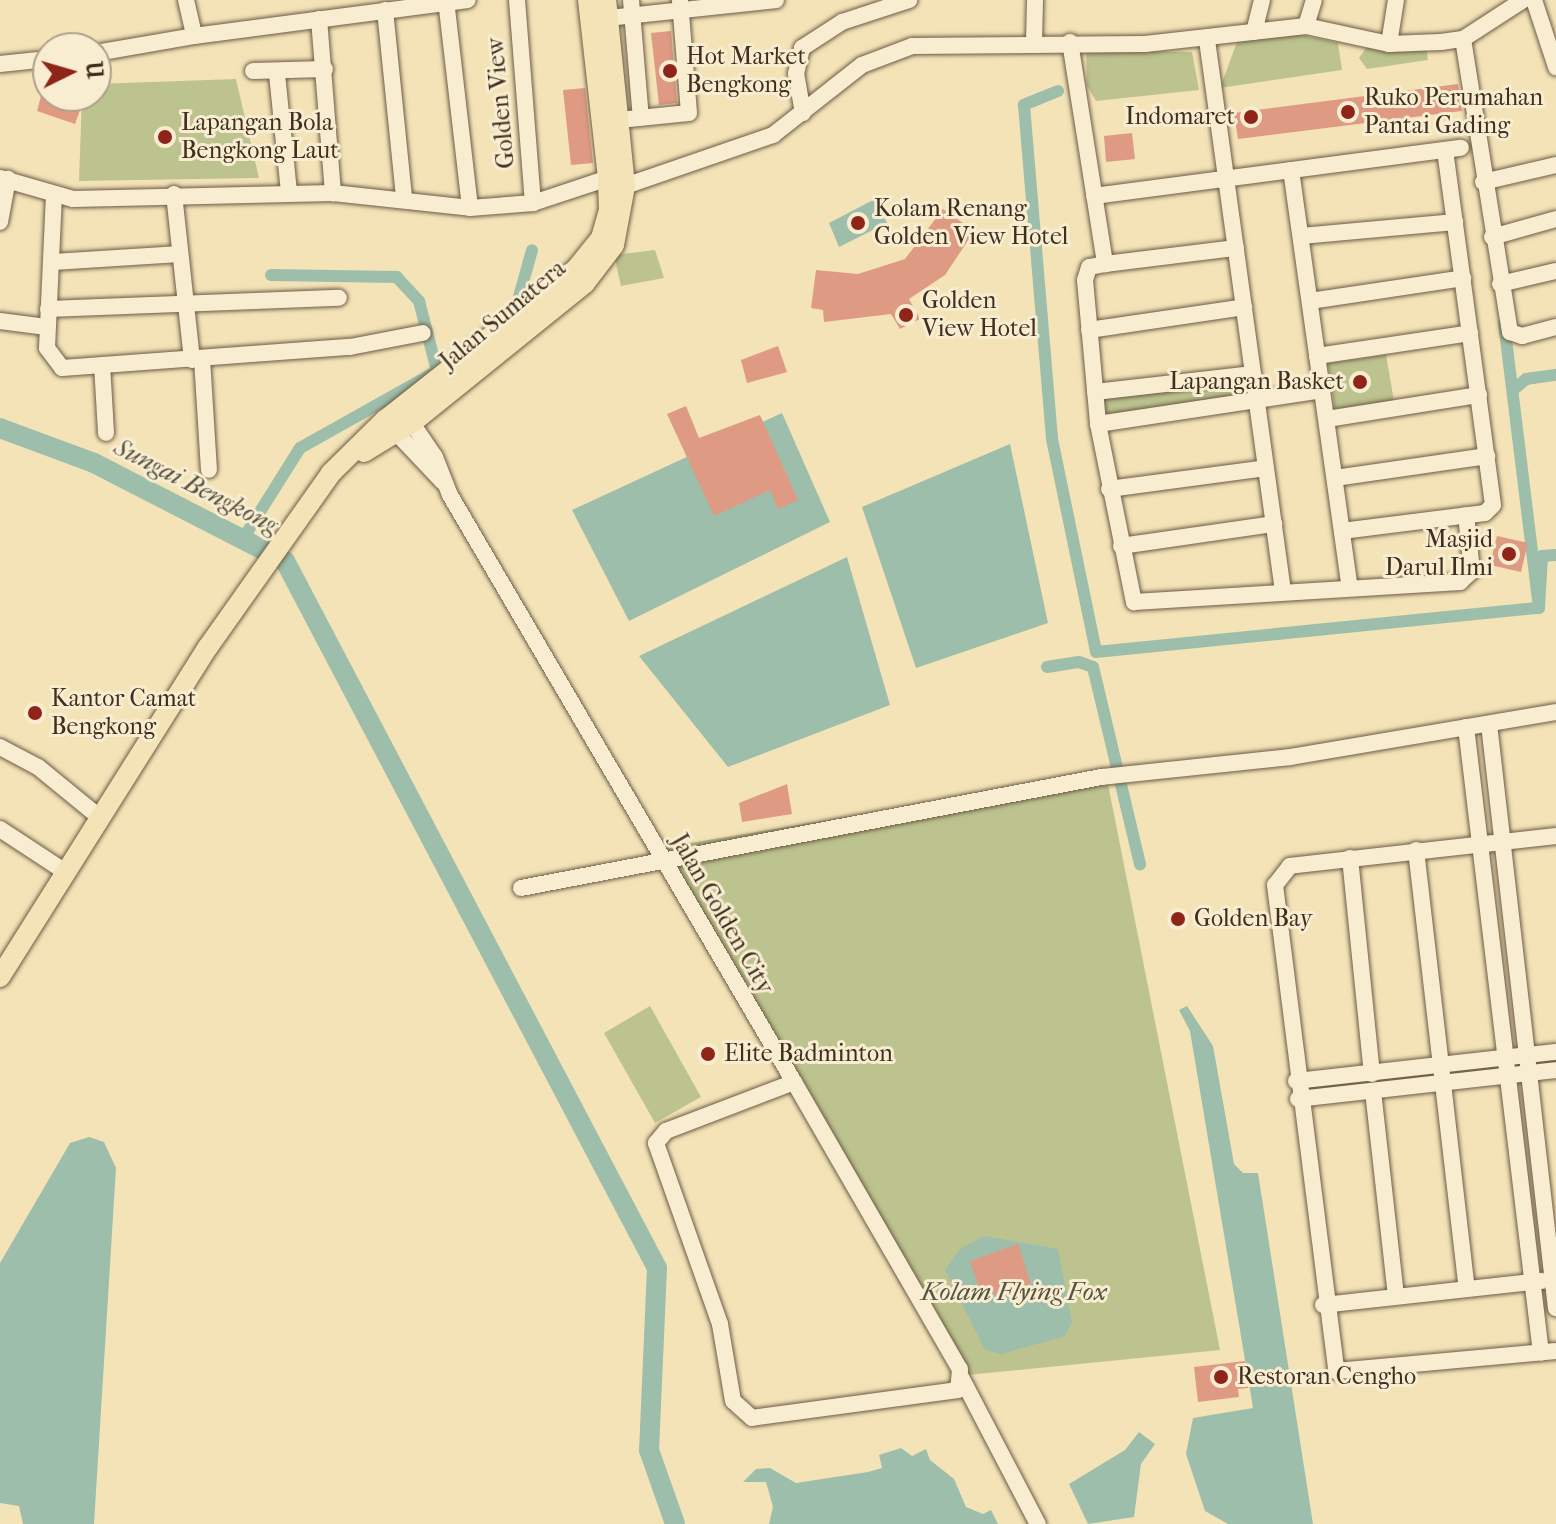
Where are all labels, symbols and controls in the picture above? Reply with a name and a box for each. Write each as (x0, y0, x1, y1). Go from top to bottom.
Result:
north arrow (32, 32, 112, 112)
street label: Golden View (481, 36, 521, 170)
place label: Hot Market Bengkong (686, 43, 806, 99)
text: U (80, 60, 108, 80)
marker: Hot Market Bengkong (661, 62, 679, 80)
place label: Ruko Perumahan Pantai Gading (1364, 84, 1543, 140)
place label: Indomaret (1125, 103, 1235, 131)
marker: Ruko Perumahan Pantai Gading (1339, 103, 1357, 121)
marker: Indomaret (1242, 108, 1260, 126)
place label: Lapangan Bola Bengkong Laut (181, 109, 339, 165)
marker: Lapangan Bola Bengkong Laut (156, 128, 174, 146)
place label: Kolam Renang Golden View Hotel (874, 195, 1068, 251)
marker: Kolam Renang Golden View Hotel (849, 214, 867, 232)
street label: Jalan Sumatera (434, 254, 572, 376)
place label: Golden View Hotel (922, 287, 1037, 343)
marker: Golden View Hotel (897, 306, 915, 324)
place label: Lapangan Basket (1169, 368, 1344, 396)
marker: Lapangan Basket (1351, 373, 1369, 391)
water label: Sungai Bengkong (109, 431, 283, 541)
place label: Masjid Darul Ilmi (1385, 526, 1493, 582)
marker: Masjid Darul Ilmi (1500, 545, 1518, 563)
place label: Kantor Camat Bengkong (51, 685, 196, 741)
marker: Kantor Camat Bengkong (26, 704, 44, 722)
street label: Jalan Golden City (664, 829, 780, 999)
place label: Golden Bay (1194, 905, 1313, 933)
marker: Golden Bay (1169, 910, 1187, 928)
place label: Elite Badminton (724, 1040, 893, 1068)
marker: Elite Badminton (699, 1045, 717, 1063)
water label: Kolam Flying Fox (921, 1276, 1107, 1308)
place label: Restoran Cengho (1237, 1363, 1416, 1391)
marker: Restoran Cengho (1212, 1368, 1230, 1386)

